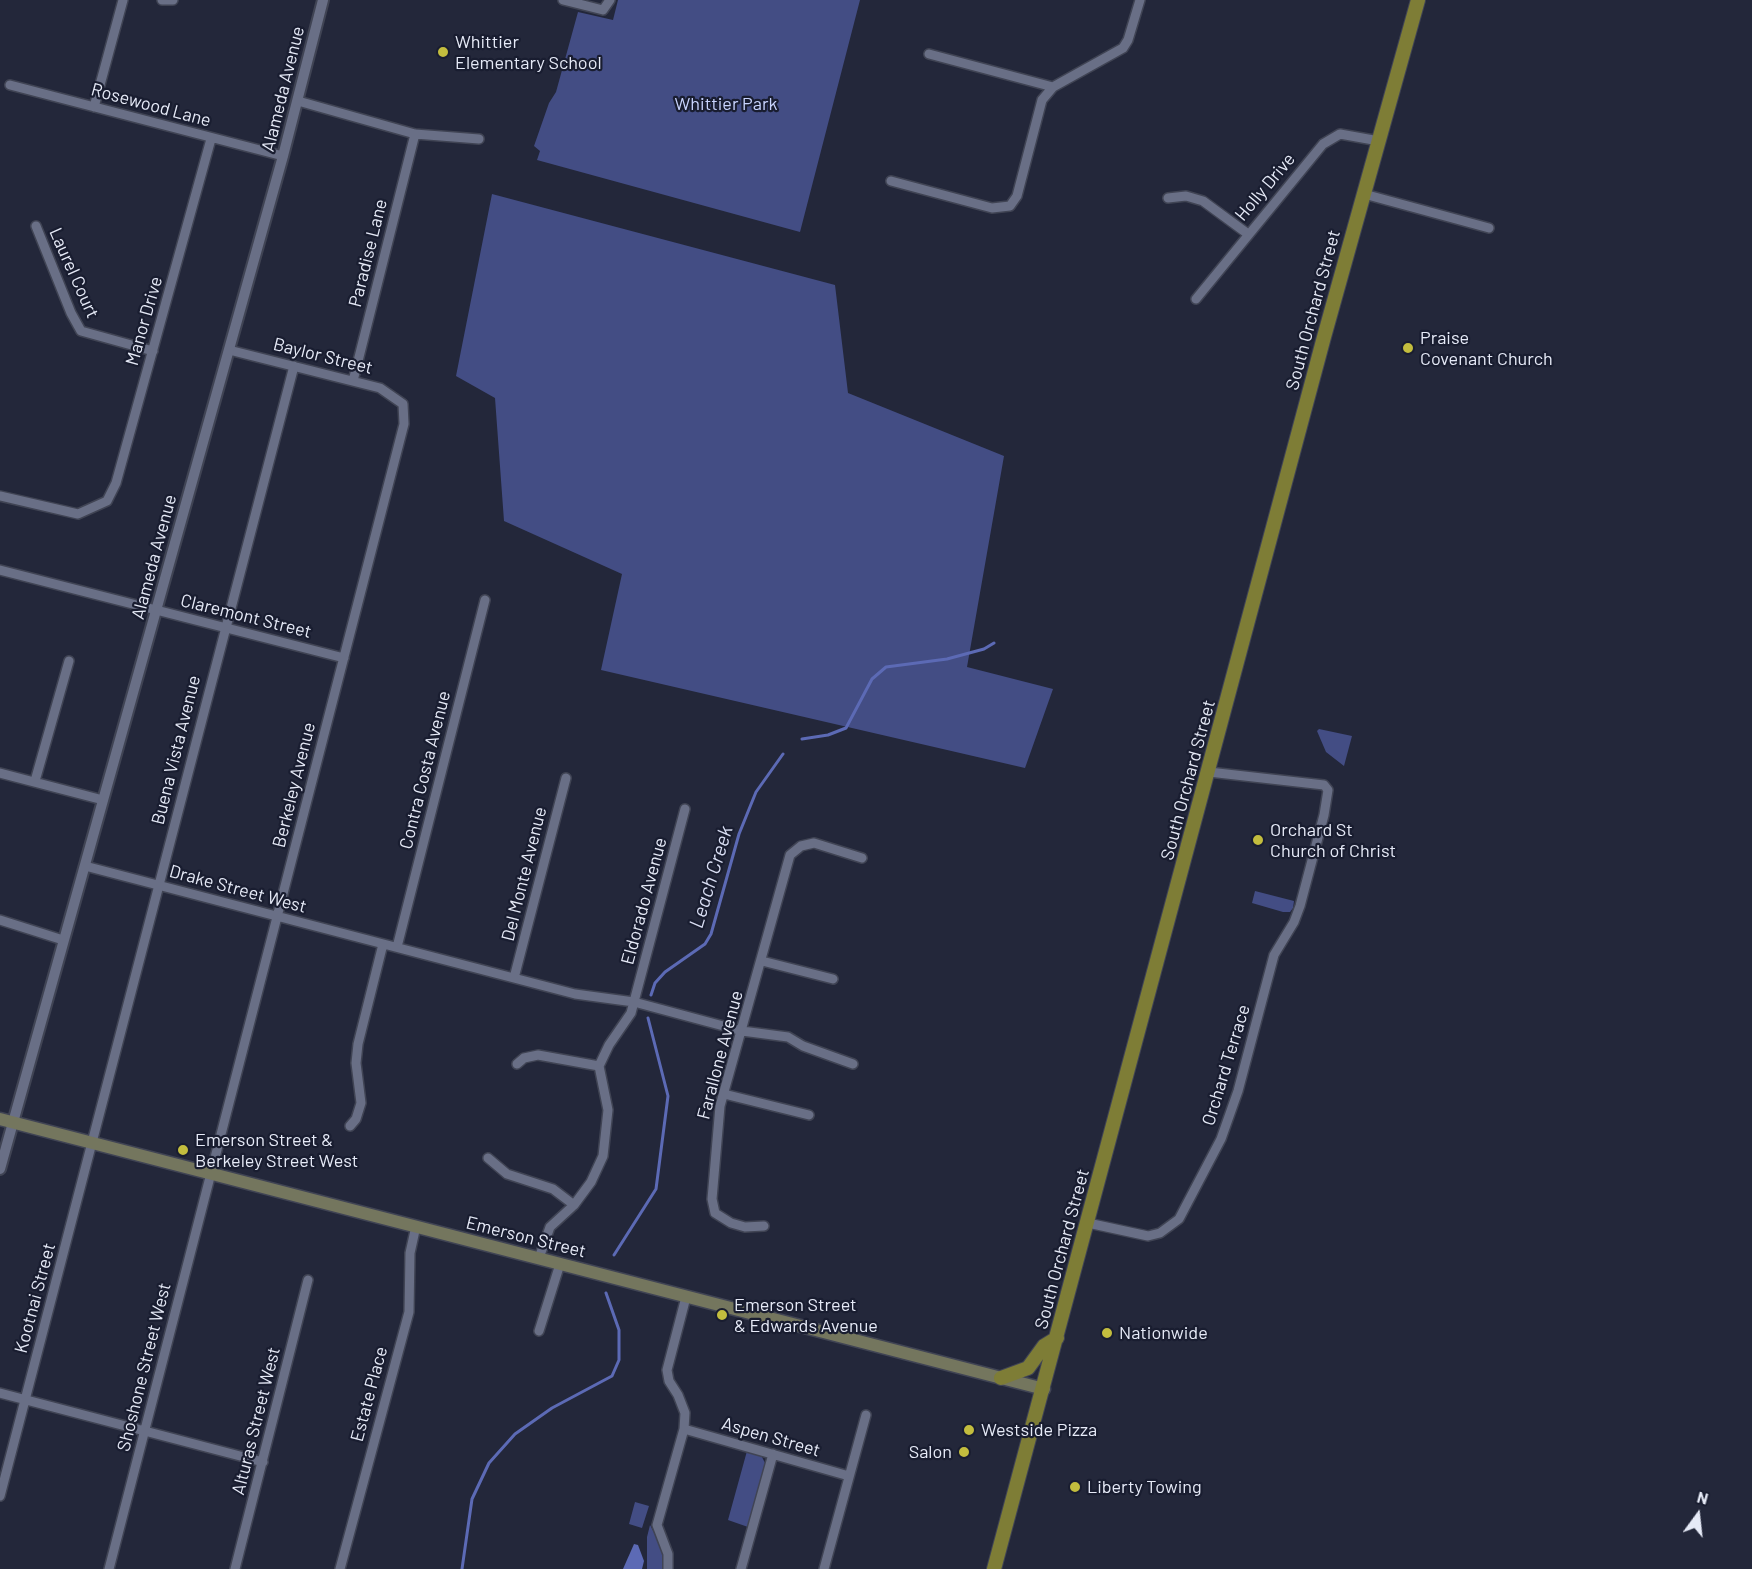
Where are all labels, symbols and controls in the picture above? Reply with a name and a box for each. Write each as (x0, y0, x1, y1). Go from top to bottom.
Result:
street label: Alameda Avenue (257, 24, 309, 154)
place label: Whittier Elementary School (455, 31, 602, 74)
marker: Whittier Elementary School (436, 45, 450, 59)
street label: Rosewood Lane (89, 79, 213, 131)
park label: Whittier Park (675, 93, 777, 115)
street label: Holly Drive (1230, 149, 1300, 225)
street label: Paradise Lane (344, 197, 392, 309)
street label: Laurel Court (44, 224, 104, 322)
street label: South Orchard Street (1281, 228, 1345, 392)
street label: Manor Drive (121, 274, 167, 368)
place label: Praise Covenant Church (1420, 327, 1553, 370)
street label: Baylor Street (271, 333, 375, 379)
marker: Praise Covenant Church (1401, 341, 1415, 355)
street label: Alameda Avenue (127, 492, 181, 622)
street label: Claremont Street (178, 589, 314, 643)
street label: Buena Vista Avenue (147, 673, 205, 827)
street label: Contra Costa Avenue (395, 689, 455, 851)
street label: South Orchard Street (1156, 698, 1220, 862)
street label: Berkeley Avenue (268, 720, 320, 850)
street label: Del Monte Avenue (497, 805, 551, 943)
place label: Orchard St Church of Christ (1270, 819, 1396, 862)
water label: Leach Creek (684, 823, 738, 931)
marker: Orchard St Church of Christ (1251, 833, 1265, 847)
street label: Eldorado Avenue (617, 835, 671, 967)
street label: Drake Street West (167, 860, 309, 918)
street label: Farallone Avenue (692, 988, 748, 1122)
street label: Orchard Terrace (1197, 1002, 1255, 1128)
place label: Emerson Street & Berkeley Street West (195, 1129, 358, 1172)
marker: Emerson Street & Berkeley Street West (176, 1143, 190, 1157)
street label: South Orchard Street (1030, 1167, 1094, 1331)
street label: Emerson Street (464, 1212, 588, 1262)
street label: Kootnai Street (10, 1241, 60, 1355)
street label: Shoshone Street West (113, 1280, 175, 1454)
place label: Emerson Street & Edwards Avenue (734, 1294, 878, 1336)
marker: Emerson Street & Edwards Avenue (715, 1308, 729, 1322)
place label: Nationwide (1119, 1322, 1208, 1344)
marker: Nationwide (1100, 1326, 1114, 1340)
street label: Estate Place (346, 1344, 392, 1444)
street label: Alturas Street West (227, 1345, 285, 1497)
street label: Aspen Street (719, 1413, 823, 1461)
place label: Westside Pizza (981, 1419, 1097, 1441)
marker: Westside Pizza (962, 1423, 976, 1437)
place label: Salon (909, 1441, 952, 1463)
marker: Salon (957, 1445, 971, 1459)
place label: Liberty Towing (1087, 1476, 1202, 1498)
marker: Liberty Towing (1068, 1480, 1082, 1494)
north arrow (1668, 1485, 1728, 1545)
text: N (1695, 1487, 1710, 1508)

